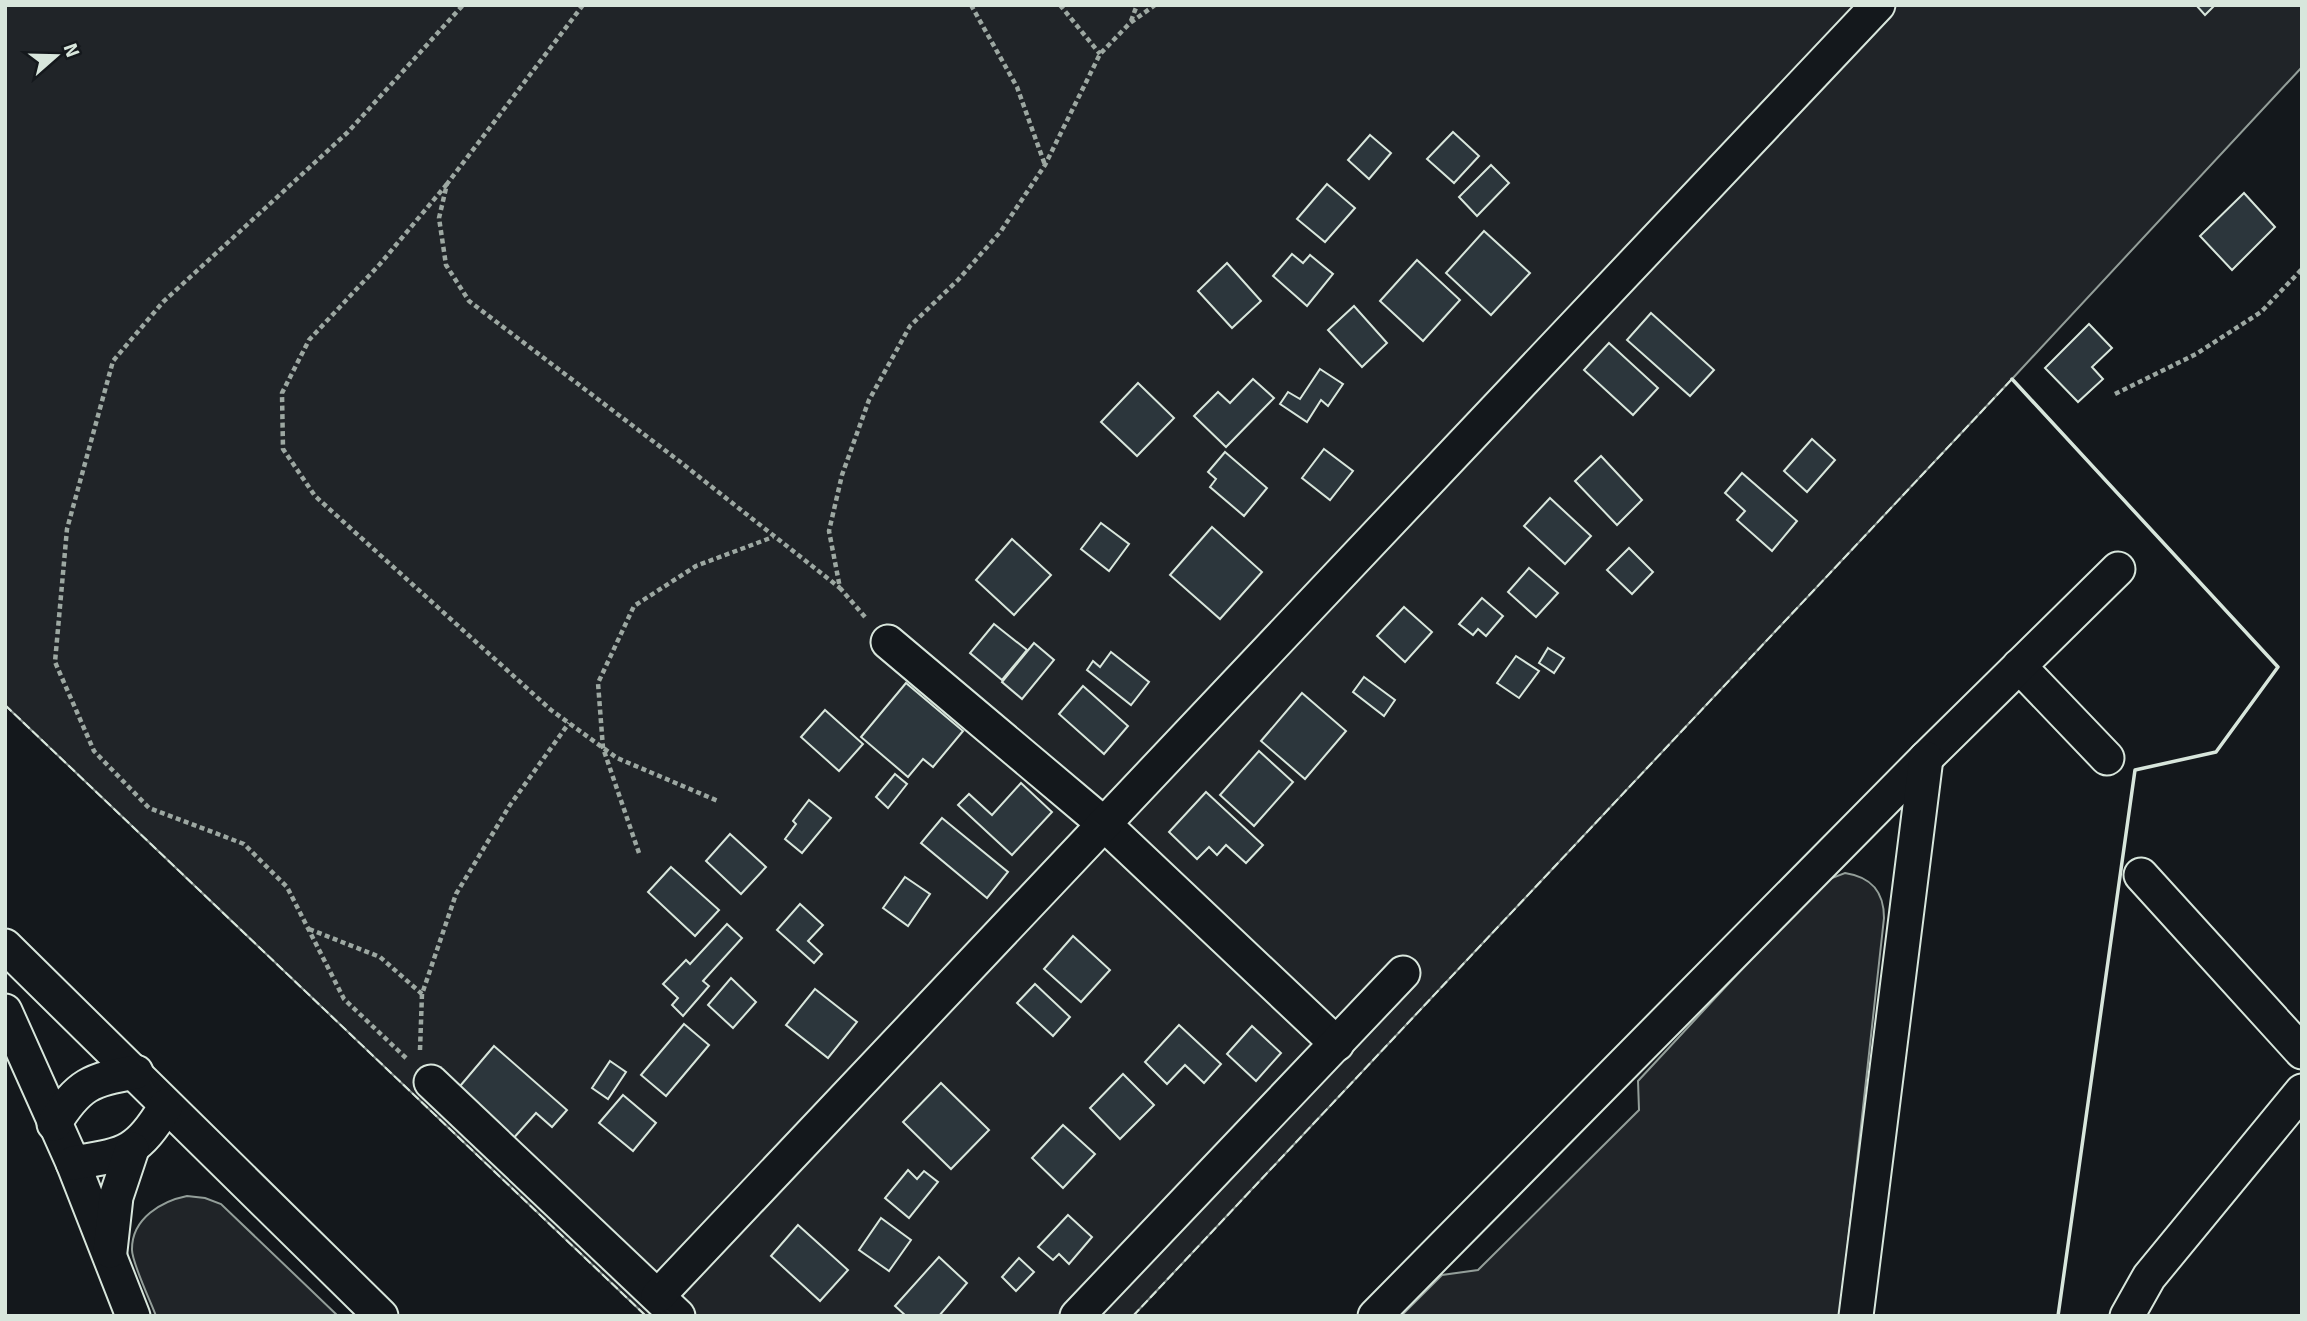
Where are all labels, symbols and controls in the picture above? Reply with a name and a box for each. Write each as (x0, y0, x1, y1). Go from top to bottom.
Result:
north arrow (21, 21, 91, 91)
text: N (57, 40, 85, 61)

